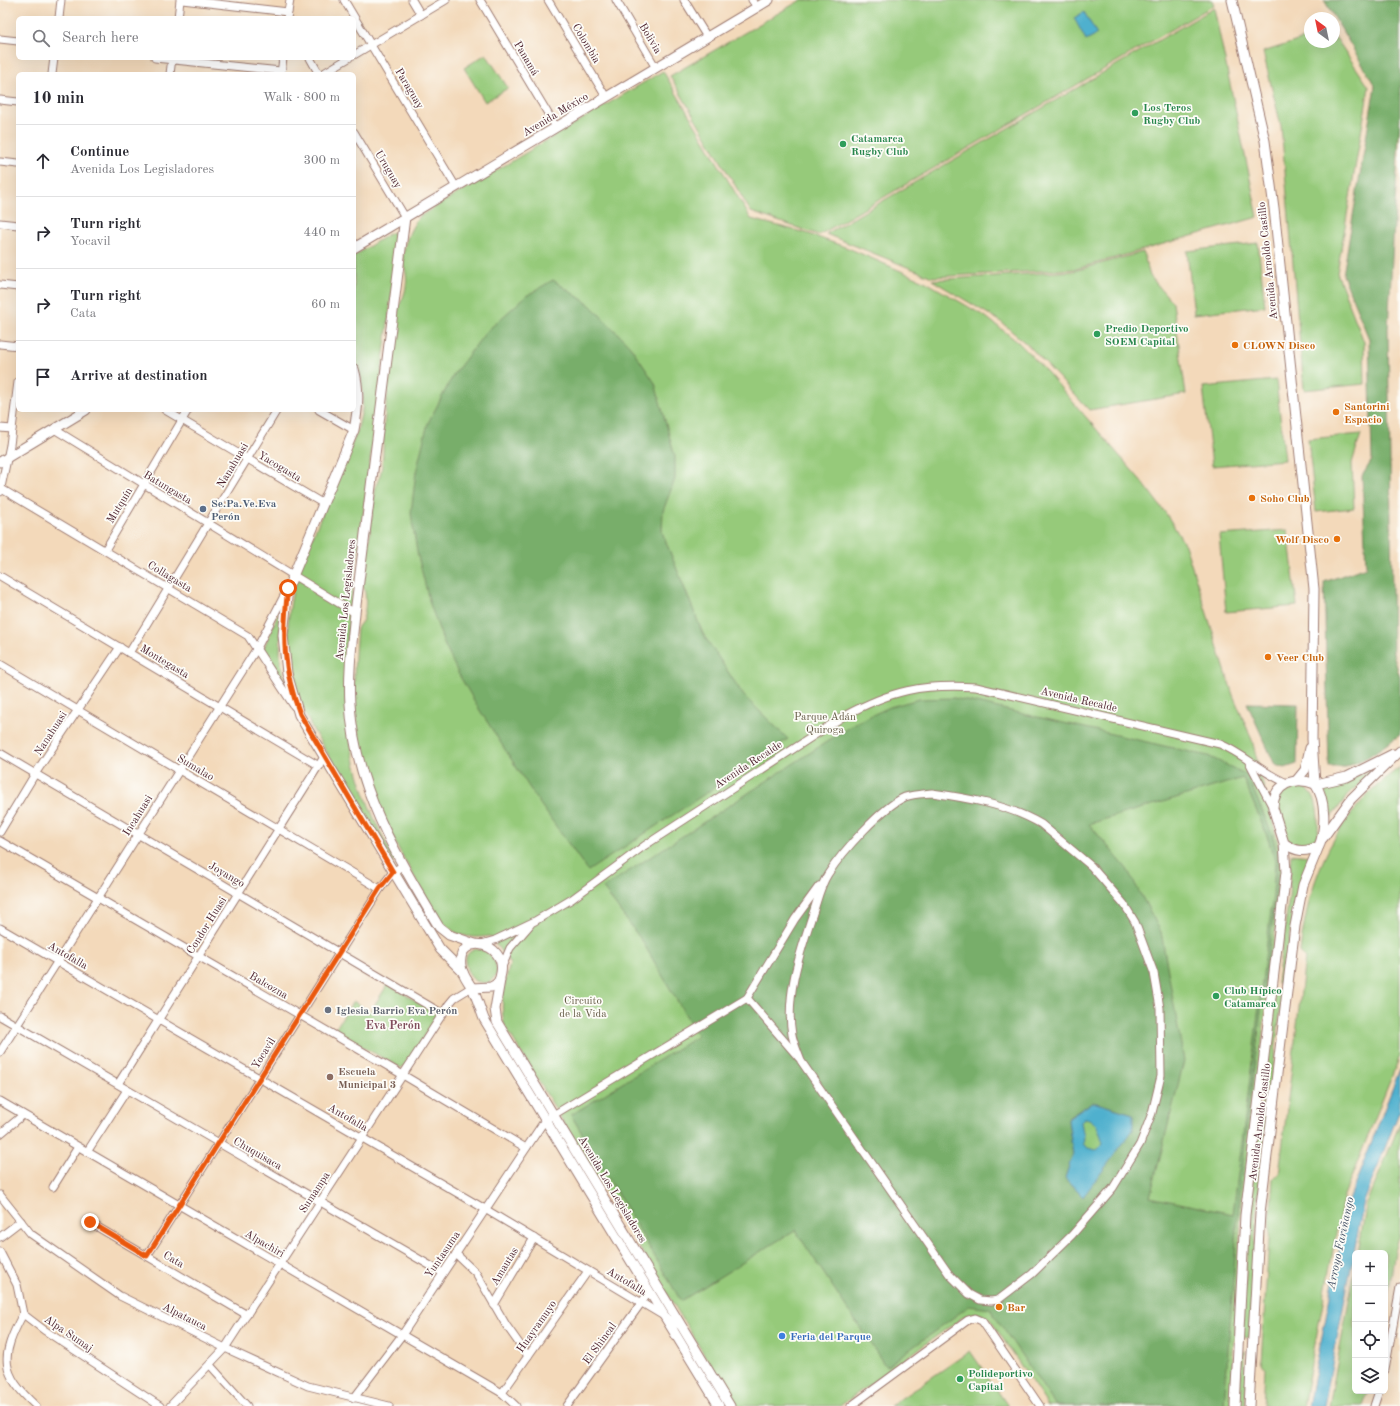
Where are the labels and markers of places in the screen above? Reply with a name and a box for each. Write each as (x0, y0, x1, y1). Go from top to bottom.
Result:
place label: Los Teros Rugby Club (1143, 103, 1201, 127)
marker: Los Teros Rugby Club (1130, 108, 1140, 118)
place label: Catamarca Rugby Club (851, 134, 909, 158)
marker: Catamarca Rugby Club (838, 139, 848, 149)
place label: Predio Deportivo SOEM Capital (1105, 324, 1189, 348)
marker: Predio Deportivo SOEM Capital (1092, 329, 1102, 339)
marker: CLOWN Disco (1230, 340, 1240, 350)
place label: CLOWN Disco (1243, 341, 1316, 352)
place label: Santorini Espacio (1344, 402, 1389, 426)
marker: Santorini Espacio (1331, 407, 1341, 417)
marker: Soho Club (1247, 493, 1257, 503)
place label: Soho Club (1260, 494, 1310, 505)
place label: Se.Pa.Ve.Eva Perón (211, 499, 277, 523)
marker: Se.Pa.Ve.Eva Perón (198, 504, 208, 514)
marker: Wolf Disco (1332, 534, 1342, 544)
place label: Wolf Disco (1275, 535, 1329, 546)
marker: Veer Club (1263, 652, 1273, 662)
place label: Veer Club (1276, 653, 1324, 664)
place label: Club Hípico Catamarca (1224, 986, 1282, 1010)
marker: Club Hípico Catamarca (1211, 991, 1221, 1001)
marker: Iglesia Barrio Eva Perón (323, 1005, 333, 1015)
place label: Iglesia Barrio Eva Perón (336, 1006, 457, 1017)
place label: Escuela Municipal 3 (338, 1067, 396, 1091)
marker: Escuela Municipal 3 (325, 1072, 335, 1082)
marker: Bar (994, 1302, 1004, 1312)
place label: Bar (1007, 1303, 1025, 1314)
marker: Feria del Parque (777, 1331, 787, 1341)
place label: Feria del Parque (790, 1332, 871, 1343)
place label: Polideportivo Capital (968, 1369, 1033, 1393)
marker: Polideportivo Capital (955, 1374, 965, 1384)

